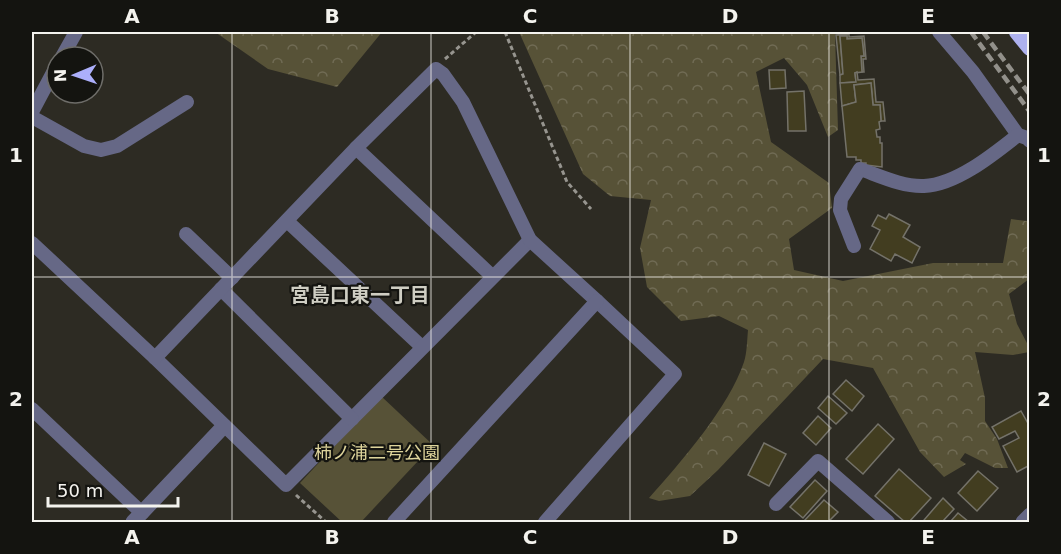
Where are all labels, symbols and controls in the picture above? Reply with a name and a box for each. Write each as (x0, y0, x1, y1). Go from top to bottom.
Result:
text: A (124, 4, 140, 28)
text: B (324, 4, 340, 28)
text: C (523, 4, 537, 28)
text: D (722, 4, 738, 28)
text: E (921, 4, 935, 28)
north arrow (45, 45, 105, 105)
text: N (51, 68, 70, 83)
text: 1 (9, 143, 23, 167)
text: 1 (1037, 143, 1051, 167)
district label: 宮島口東一丁目 (290, 283, 430, 307)
text: 2 (9, 387, 23, 411)
text: 2 (1037, 387, 1051, 411)
park label: 柿ノ浦二号公園 (314, 442, 440, 463)
scale bar (48, 470, 178, 508)
text: 50 m (57, 480, 103, 501)
text: A (124, 525, 140, 549)
text: B (324, 525, 340, 549)
text: C (523, 525, 537, 549)
text: D (722, 525, 738, 549)
text: E (921, 525, 935, 549)

